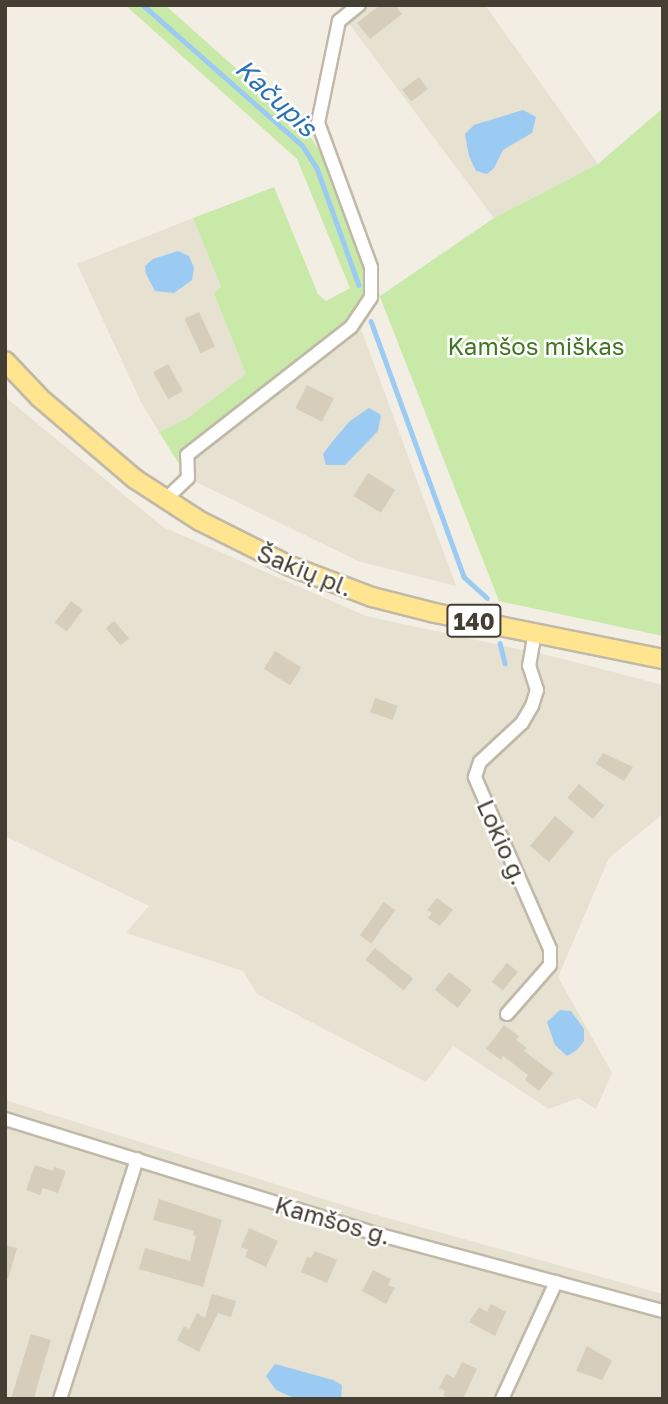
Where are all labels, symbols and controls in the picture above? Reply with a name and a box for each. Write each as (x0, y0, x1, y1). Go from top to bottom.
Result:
water label: Kačupis (229, 53, 323, 143)
park label: Kamšos miškas (448, 332, 624, 360)
street label: Šakių pl. (253, 538, 357, 602)
road number: 140 (446, 601, 502, 640)
street label: Lokio g. (472, 795, 534, 889)
street label: Kamšos g. (272, 1190, 394, 1250)

